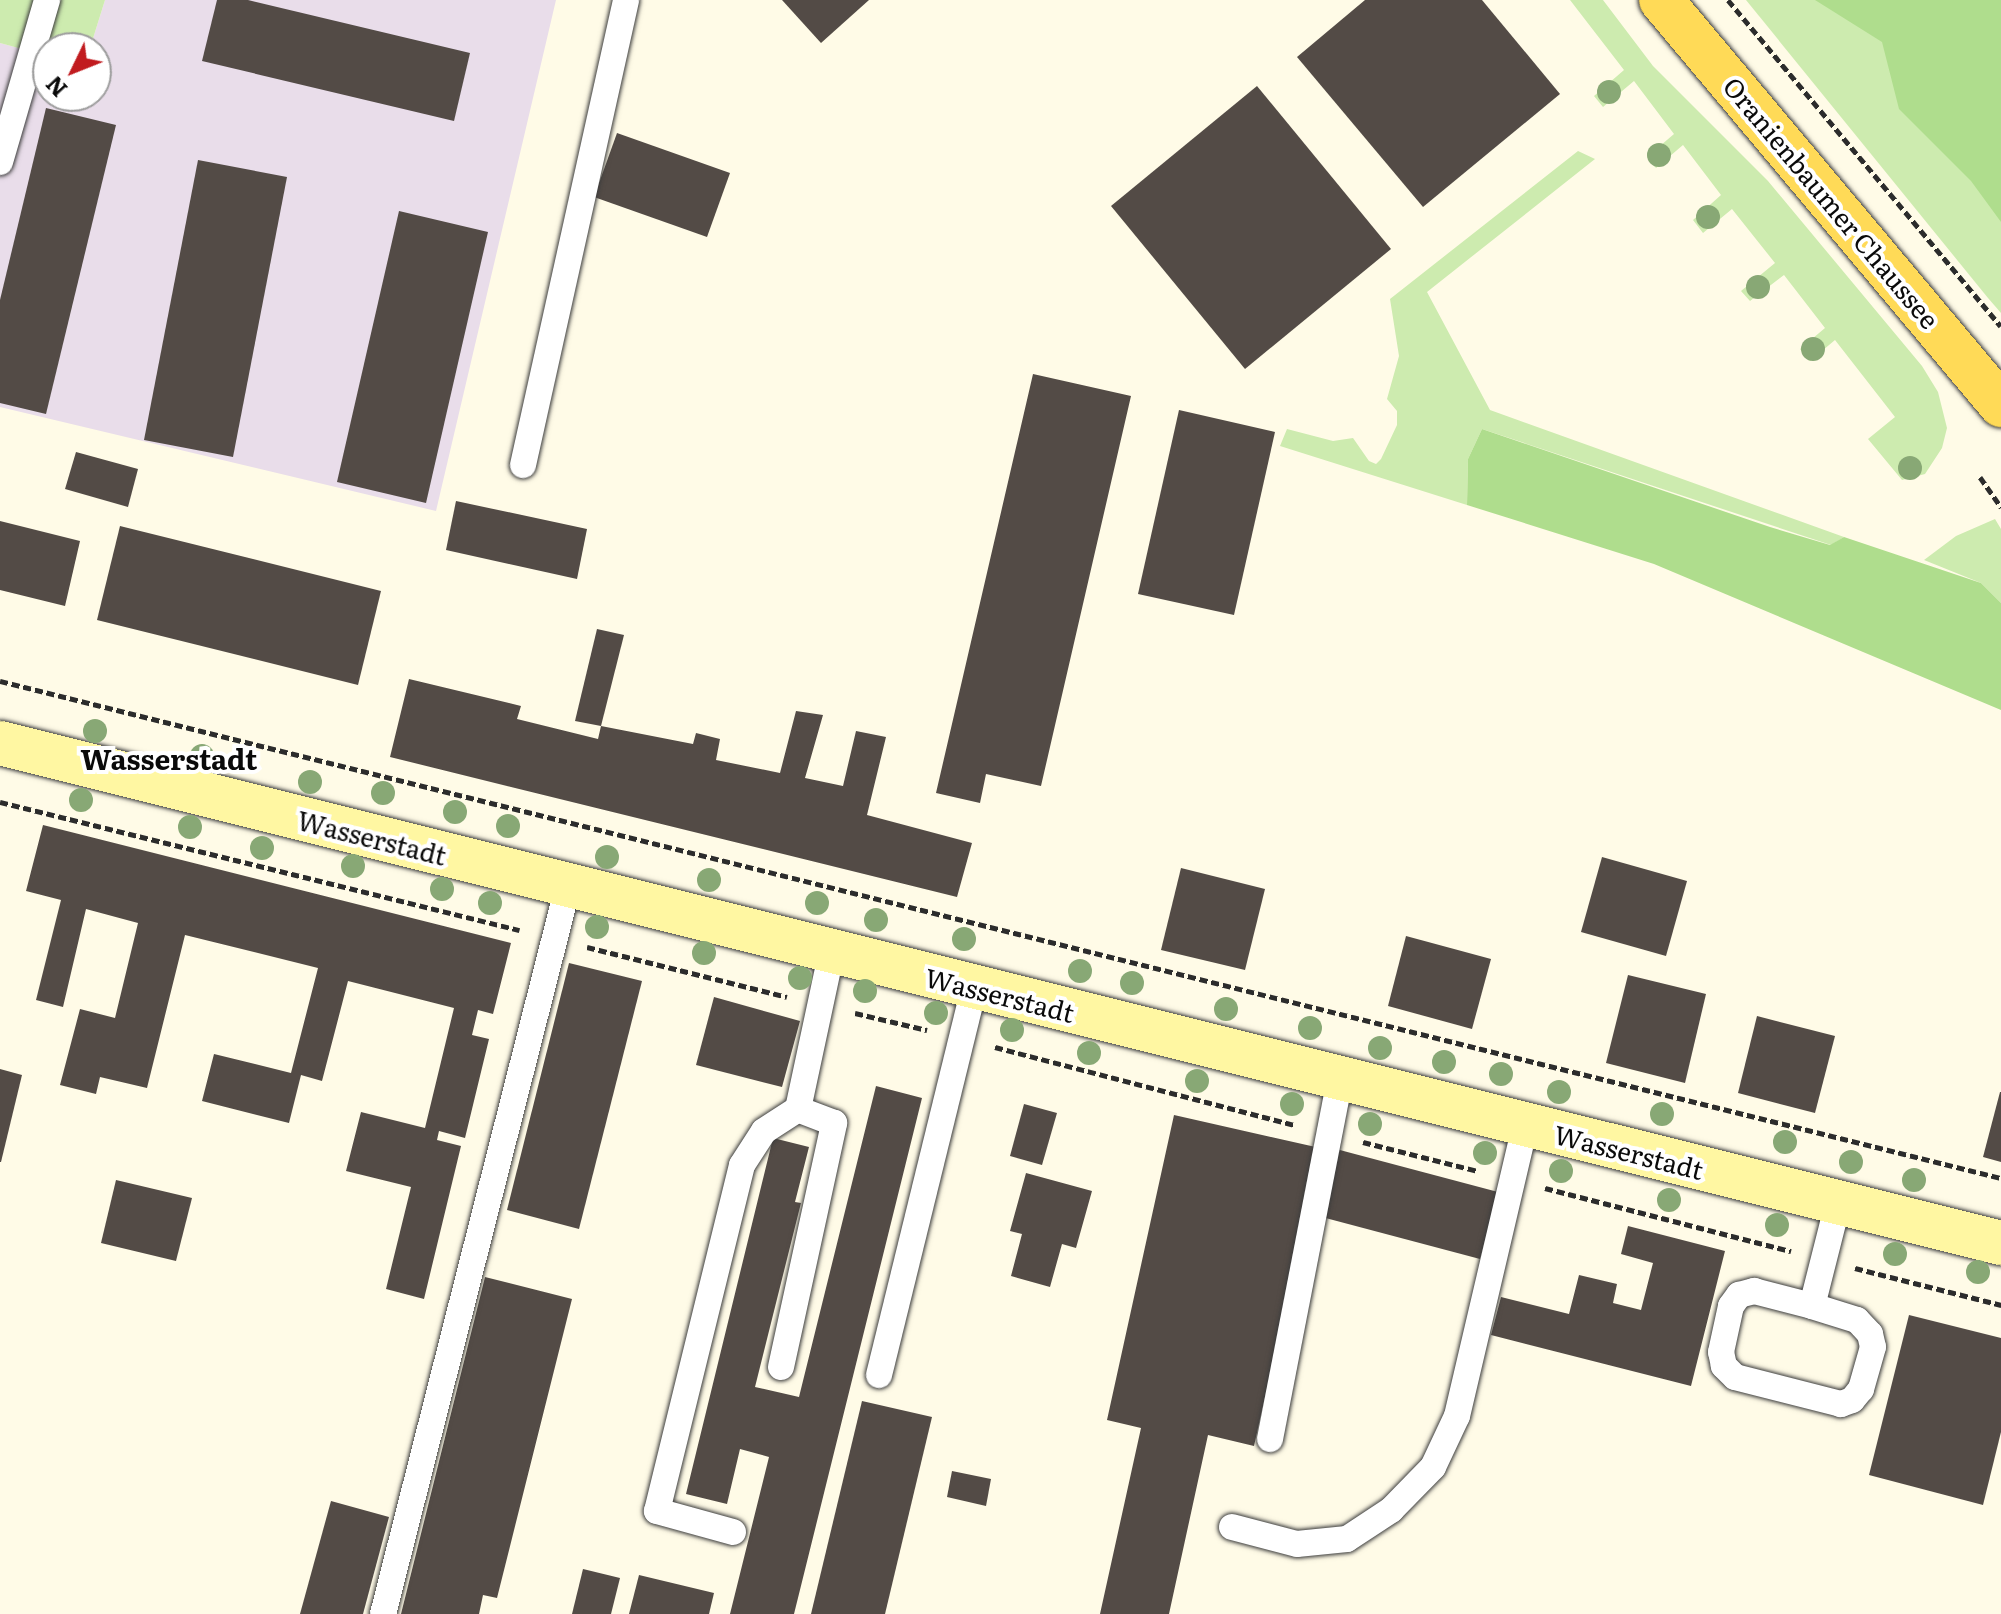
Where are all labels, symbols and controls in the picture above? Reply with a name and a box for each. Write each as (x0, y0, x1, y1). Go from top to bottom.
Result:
north arrow (32, 32, 112, 112)
text: N (37, 69, 74, 105)
street label: Oranienbaumer Chaussee (1718, 70, 1946, 334)
district label: Wasserstadt (81, 741, 257, 775)
street label: Wasserstadt (294, 803, 450, 871)
street label: Wasserstadt (922, 960, 1078, 1028)
street label: Wasserstadt (1551, 1117, 1707, 1185)

